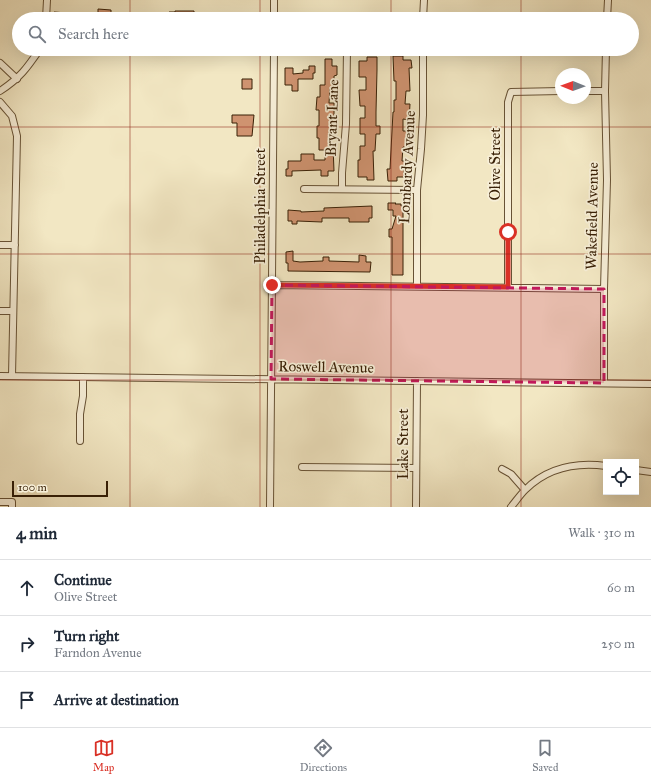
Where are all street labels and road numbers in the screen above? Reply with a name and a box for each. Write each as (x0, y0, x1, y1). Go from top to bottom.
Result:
street label: Bryant Lane (322, 79, 342, 157)
street label: Lombardy Avenue (395, 110, 419, 224)
street label: Olive Street (486, 127, 504, 201)
street label: Philadelphia Street (251, 147, 269, 264)
street label: Wakefield Avenue (582, 162, 602, 270)
street label: Roswell Avenue (278, 357, 374, 377)
street label: Lake Street (394, 408, 412, 480)

